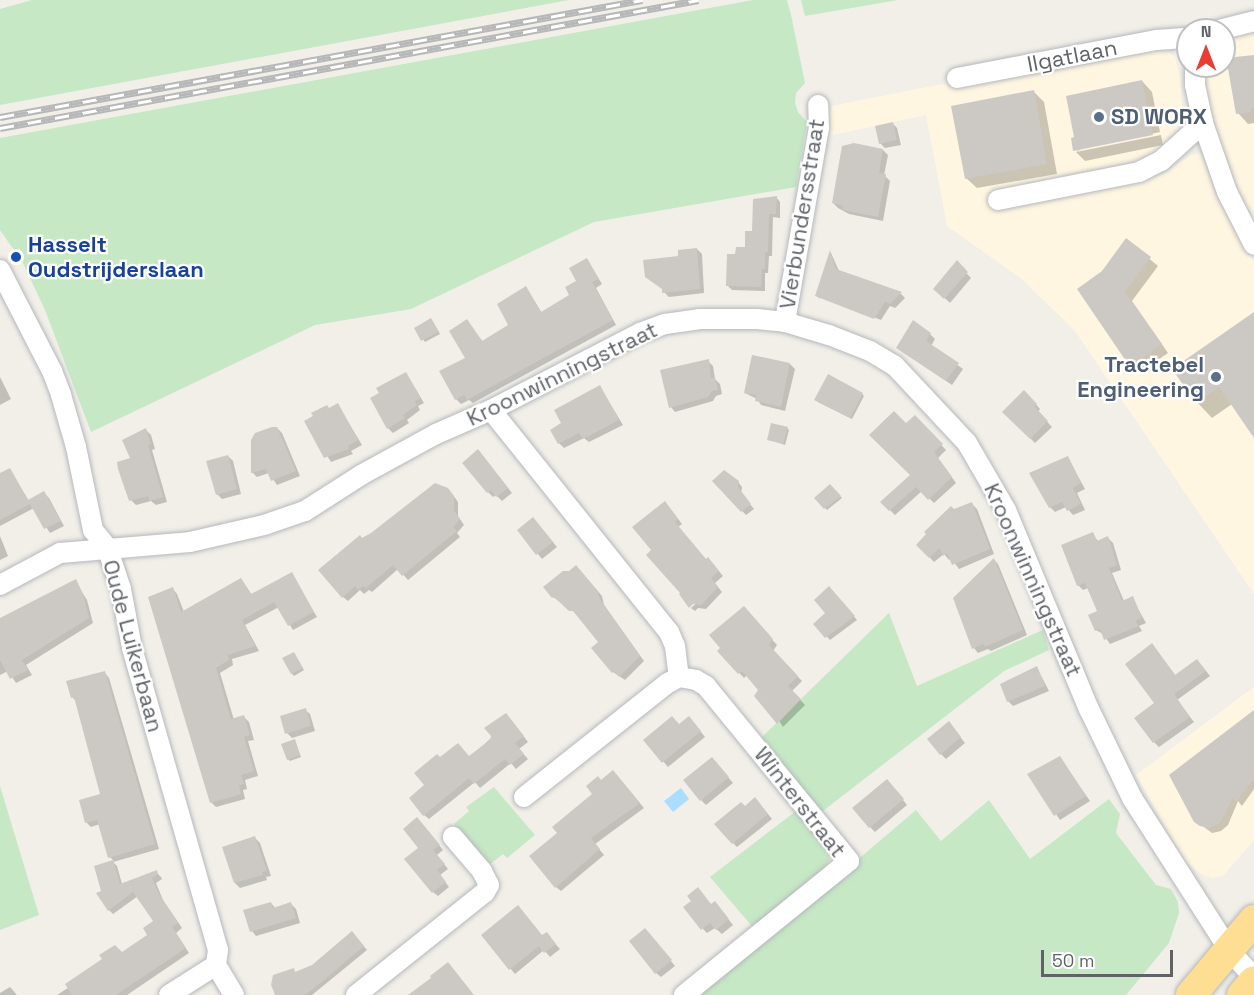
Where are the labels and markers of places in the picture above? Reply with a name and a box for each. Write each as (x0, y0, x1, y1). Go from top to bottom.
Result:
place label: SD WORX (1111, 104, 1207, 130)
marker: SD WORX (1092, 110, 1106, 124)
place label: Hasselt Oudstrijderslaan (28, 231, 204, 282)
marker: Hasselt Oudstrijderslaan (9, 250, 23, 264)
place label: Tractebel Engineering (1077, 351, 1204, 402)
marker: Tractebel Engineering (1209, 370, 1223, 384)

